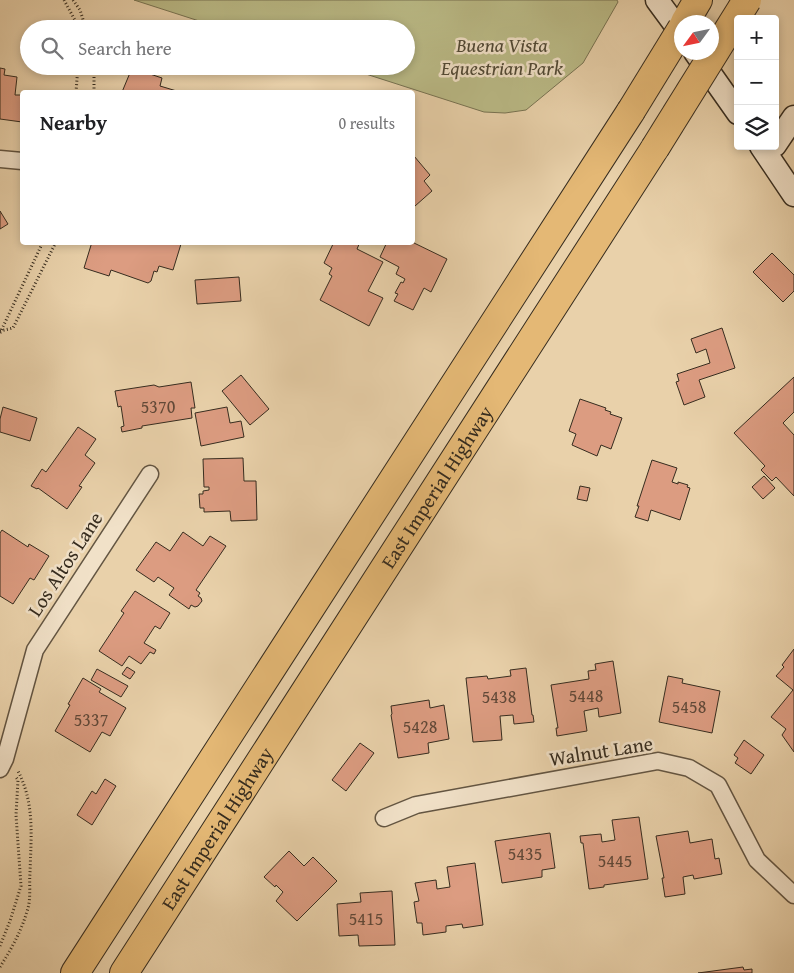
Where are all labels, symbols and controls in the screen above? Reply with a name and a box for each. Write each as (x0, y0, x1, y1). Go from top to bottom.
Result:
north arrow (674, 15, 719, 60)
map controls (734, 15, 779, 150)
button: + (734, 15, 779, 60)
search box (20, 20, 415, 75)
park label: Buena Vista Equestrian Park (440, 30, 564, 82)
icon: search (38, 34, 66, 62)
text: Search here (78, 34, 172, 62)
button: − (734, 60, 779, 105)
button: layers (734, 105, 779, 150)
text: Nearby (40, 107, 107, 138)
text: 0 results (338, 111, 395, 135)
house number: 5370 (141, 393, 176, 420)
street label: East Imperial Highway (373, 400, 500, 574)
street label: Los Altos Lane (20, 506, 109, 622)
house number: 5448 (569, 682, 603, 709)
house number: 5438 (482, 683, 516, 710)
house number: 5458 (672, 693, 706, 720)
house number: 5337 (74, 706, 108, 733)
house number: 5428 (403, 713, 437, 740)
street label: Walnut Lane (547, 728, 655, 773)
street label: East Imperial Highway (153, 741, 280, 915)
house number: 5435 (508, 840, 542, 867)
house number: 5445 (598, 847, 632, 874)
house number: 5415 (349, 905, 383, 932)

